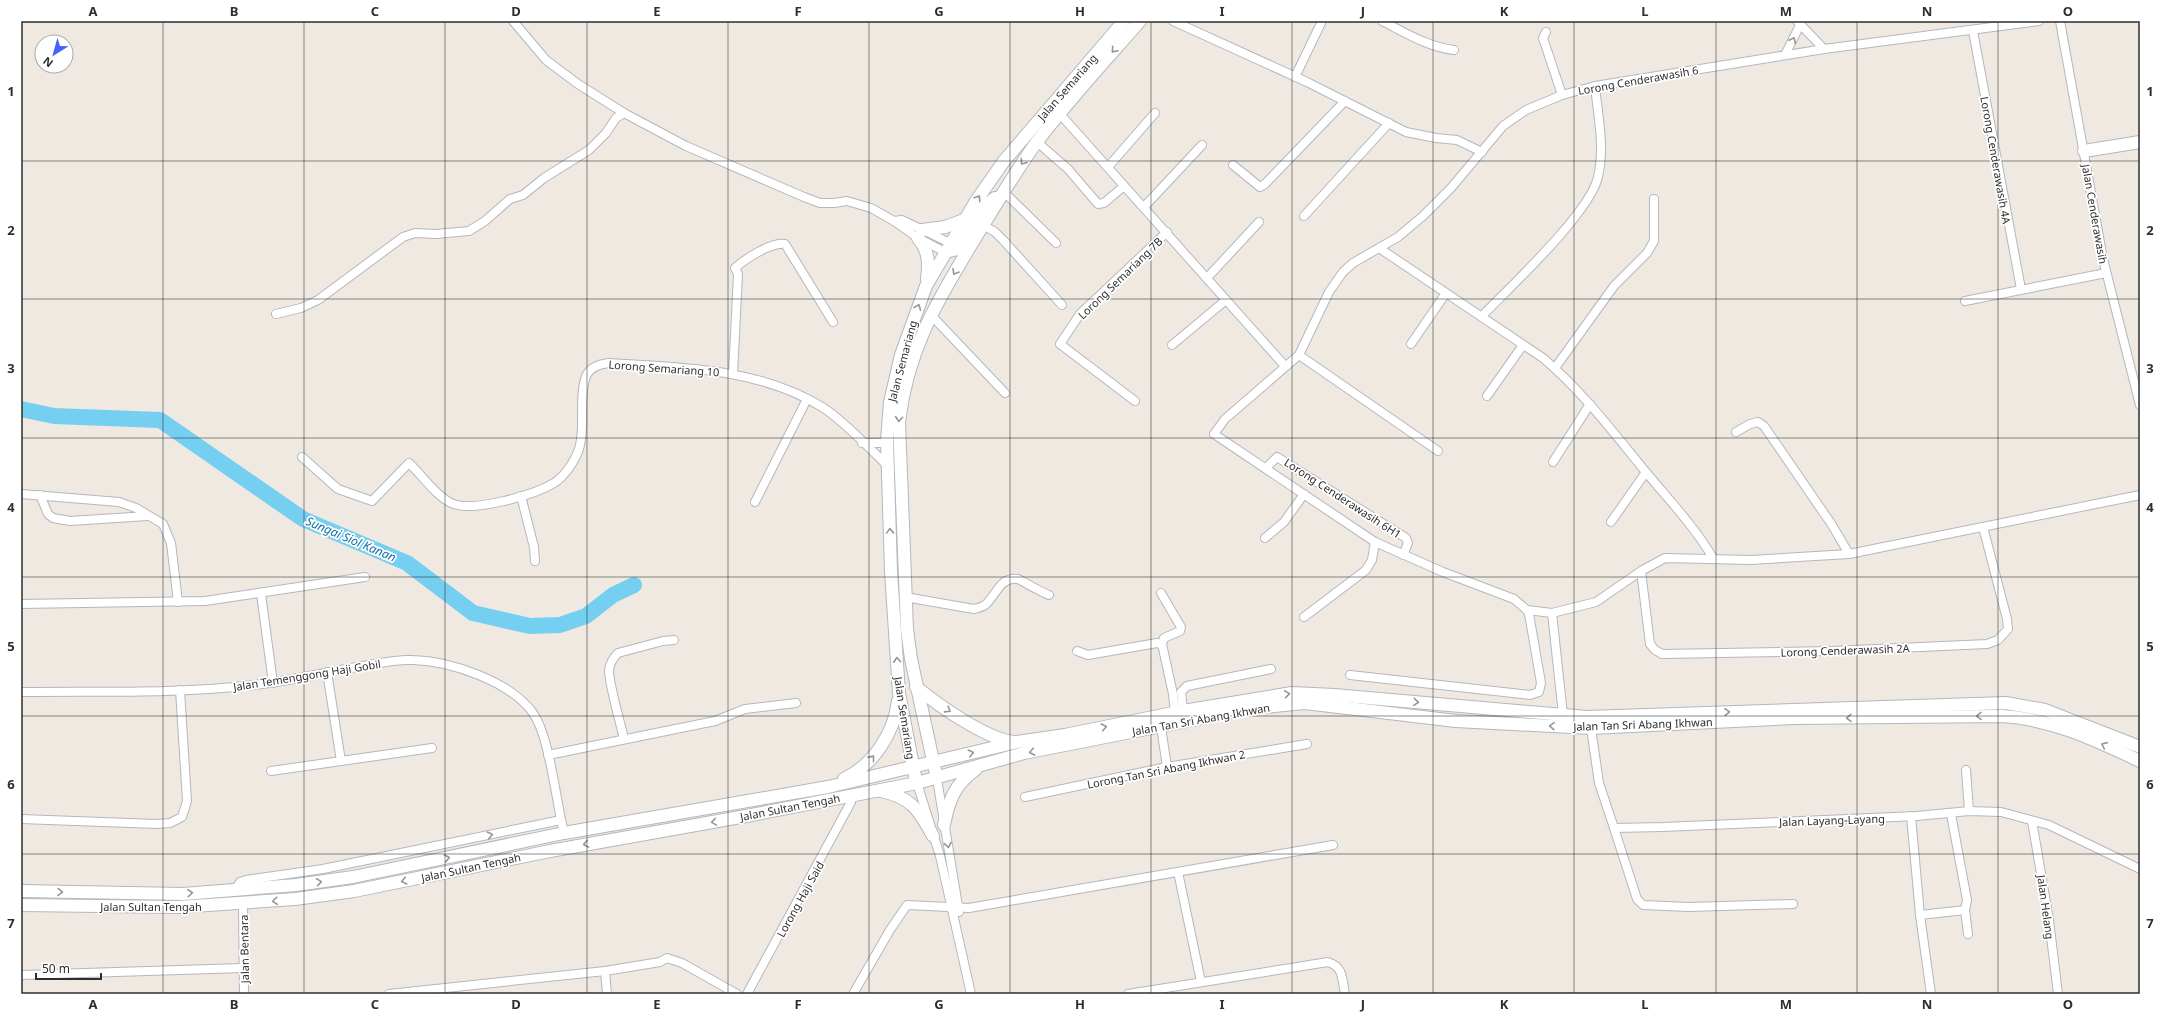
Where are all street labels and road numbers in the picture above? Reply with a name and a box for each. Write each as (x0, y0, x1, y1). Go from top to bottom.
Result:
street label: Jalan Semariang (1033, 51, 1100, 124)
street label: Lorong Cenderawasih 6 (1577, 62, 1699, 98)
street label: Lorong Cenderawasih 4A (1977, 95, 2015, 226)
street label: Jalan Cenderawasih (2079, 162, 2111, 265)
street label: Lorong Semariang 7B (1075, 234, 1165, 322)
street label: Jalan Semariang (884, 319, 920, 404)
street label: Lorong Semariang 10 (608, 357, 720, 379)
street label: Lorong Cenderawasih 6H1 (1282, 455, 1404, 541)
street label: Lorong Cenderawasih 2A (1780, 640, 1911, 660)
street label: Jalan Temenggong Haji Gobil (231, 656, 382, 694)
street label: Jalan Semariang (891, 675, 919, 760)
street label: Jalan Tan Sri Abang Ikhwan (1130, 699, 1271, 739)
street label: Jalan Tan Sri Abang Ikhwan (1572, 714, 1713, 734)
street label: Lorong Tan Sri Abang Ikhwan 2 (1086, 746, 1246, 792)
street label: Jalan Sultan Tengah (738, 790, 841, 824)
street label: Jalan Layang-Layang (1778, 811, 1885, 829)
street label: Jalan Sultan Tengah (419, 849, 522, 885)
street label: Lorong Haji Said (773, 858, 827, 940)
street label: Jalan Helang (2034, 873, 2058, 940)
street label: Jalan Sultan Tengah (99, 899, 202, 914)
street label: Jalan Bentara (236, 915, 252, 984)

